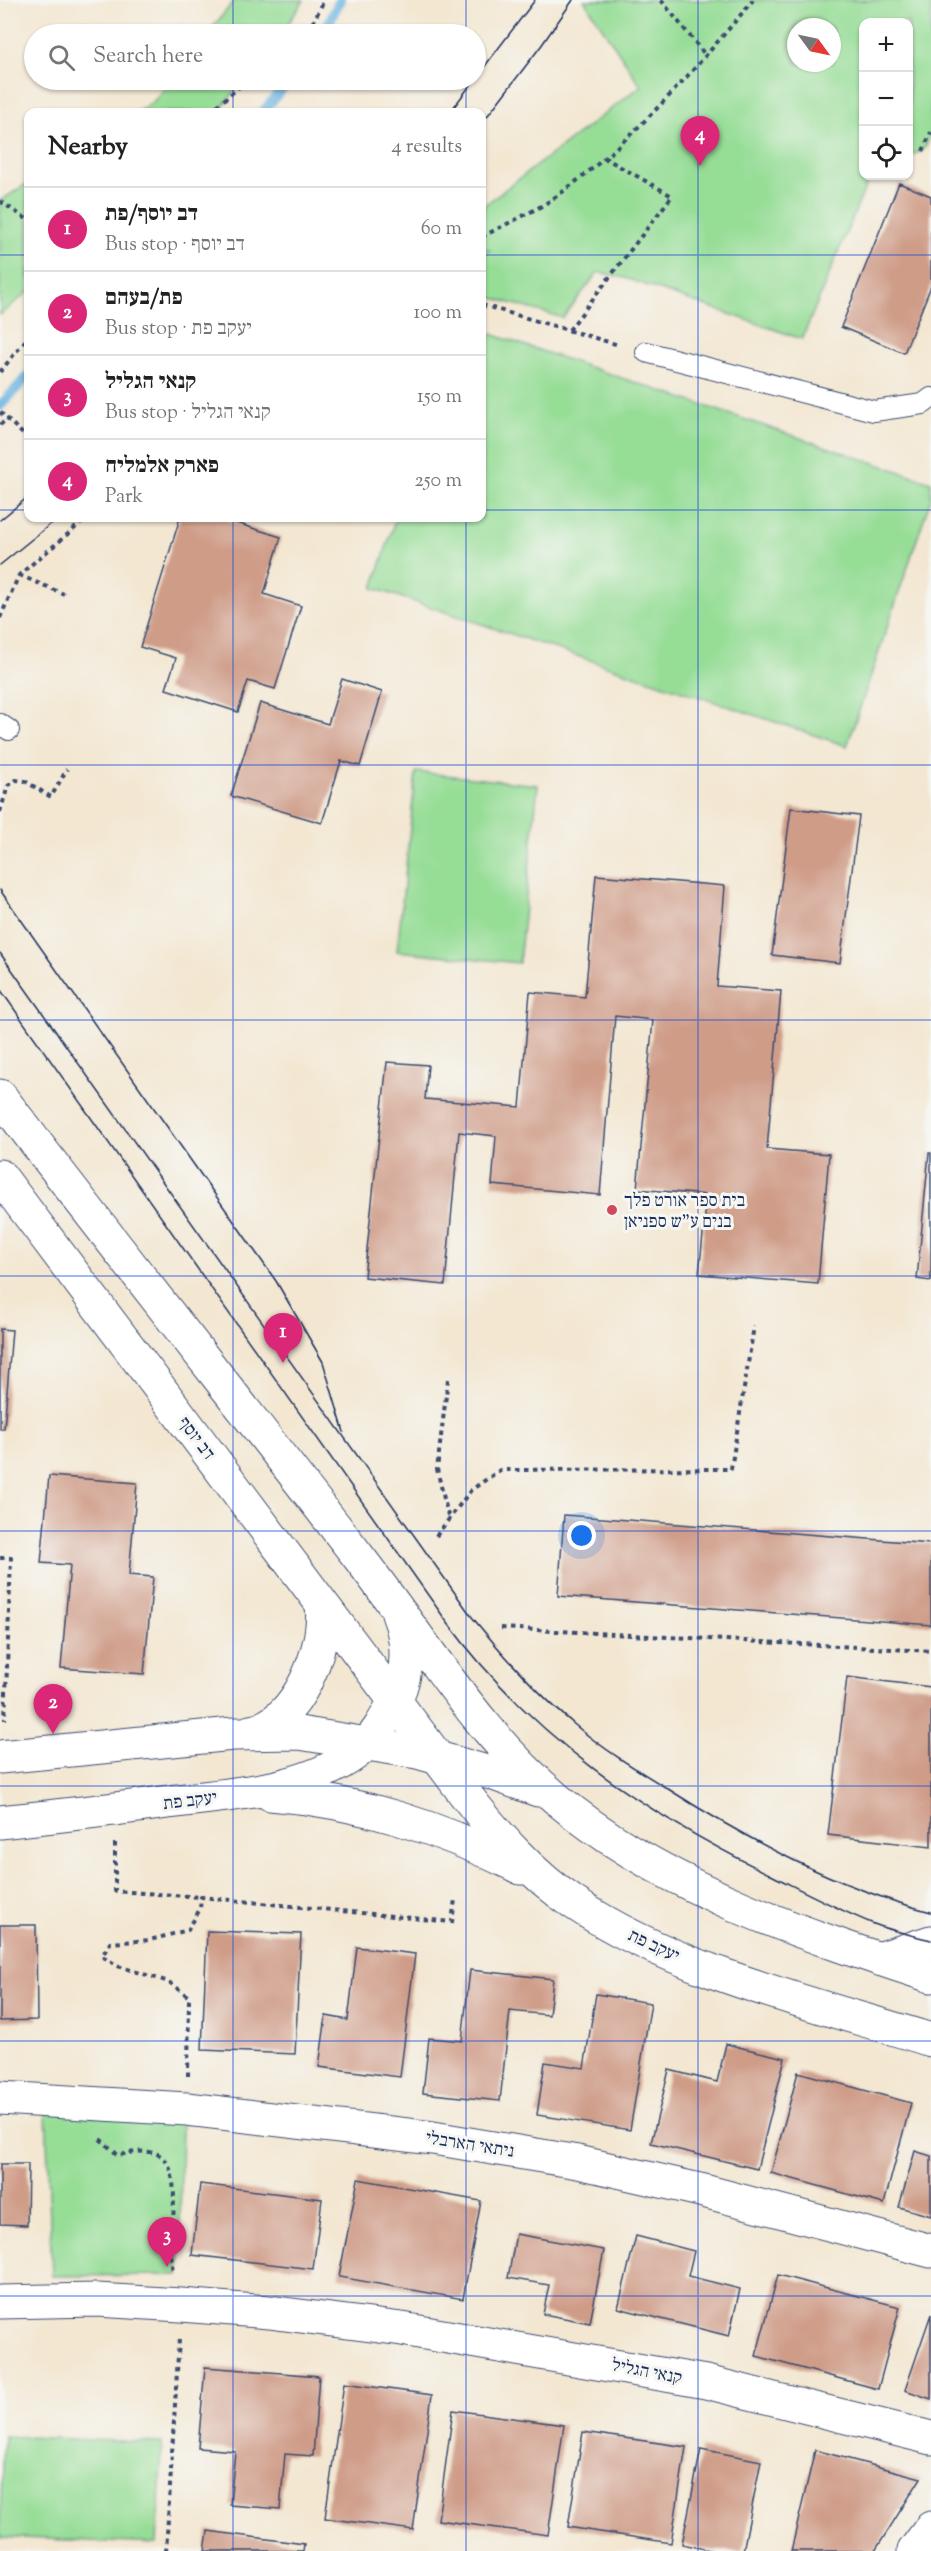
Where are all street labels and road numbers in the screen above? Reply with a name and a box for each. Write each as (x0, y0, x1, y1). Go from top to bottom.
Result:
street label: דב יוסף (171, 1412, 220, 1466)
street label: יעקב פת (162, 1786, 219, 1818)
street label: יעקב פת (623, 1924, 683, 1970)
street label: ניתאי הארבלי (424, 2126, 516, 2166)
street label: קנאי הגליל (609, 2353, 684, 2393)

